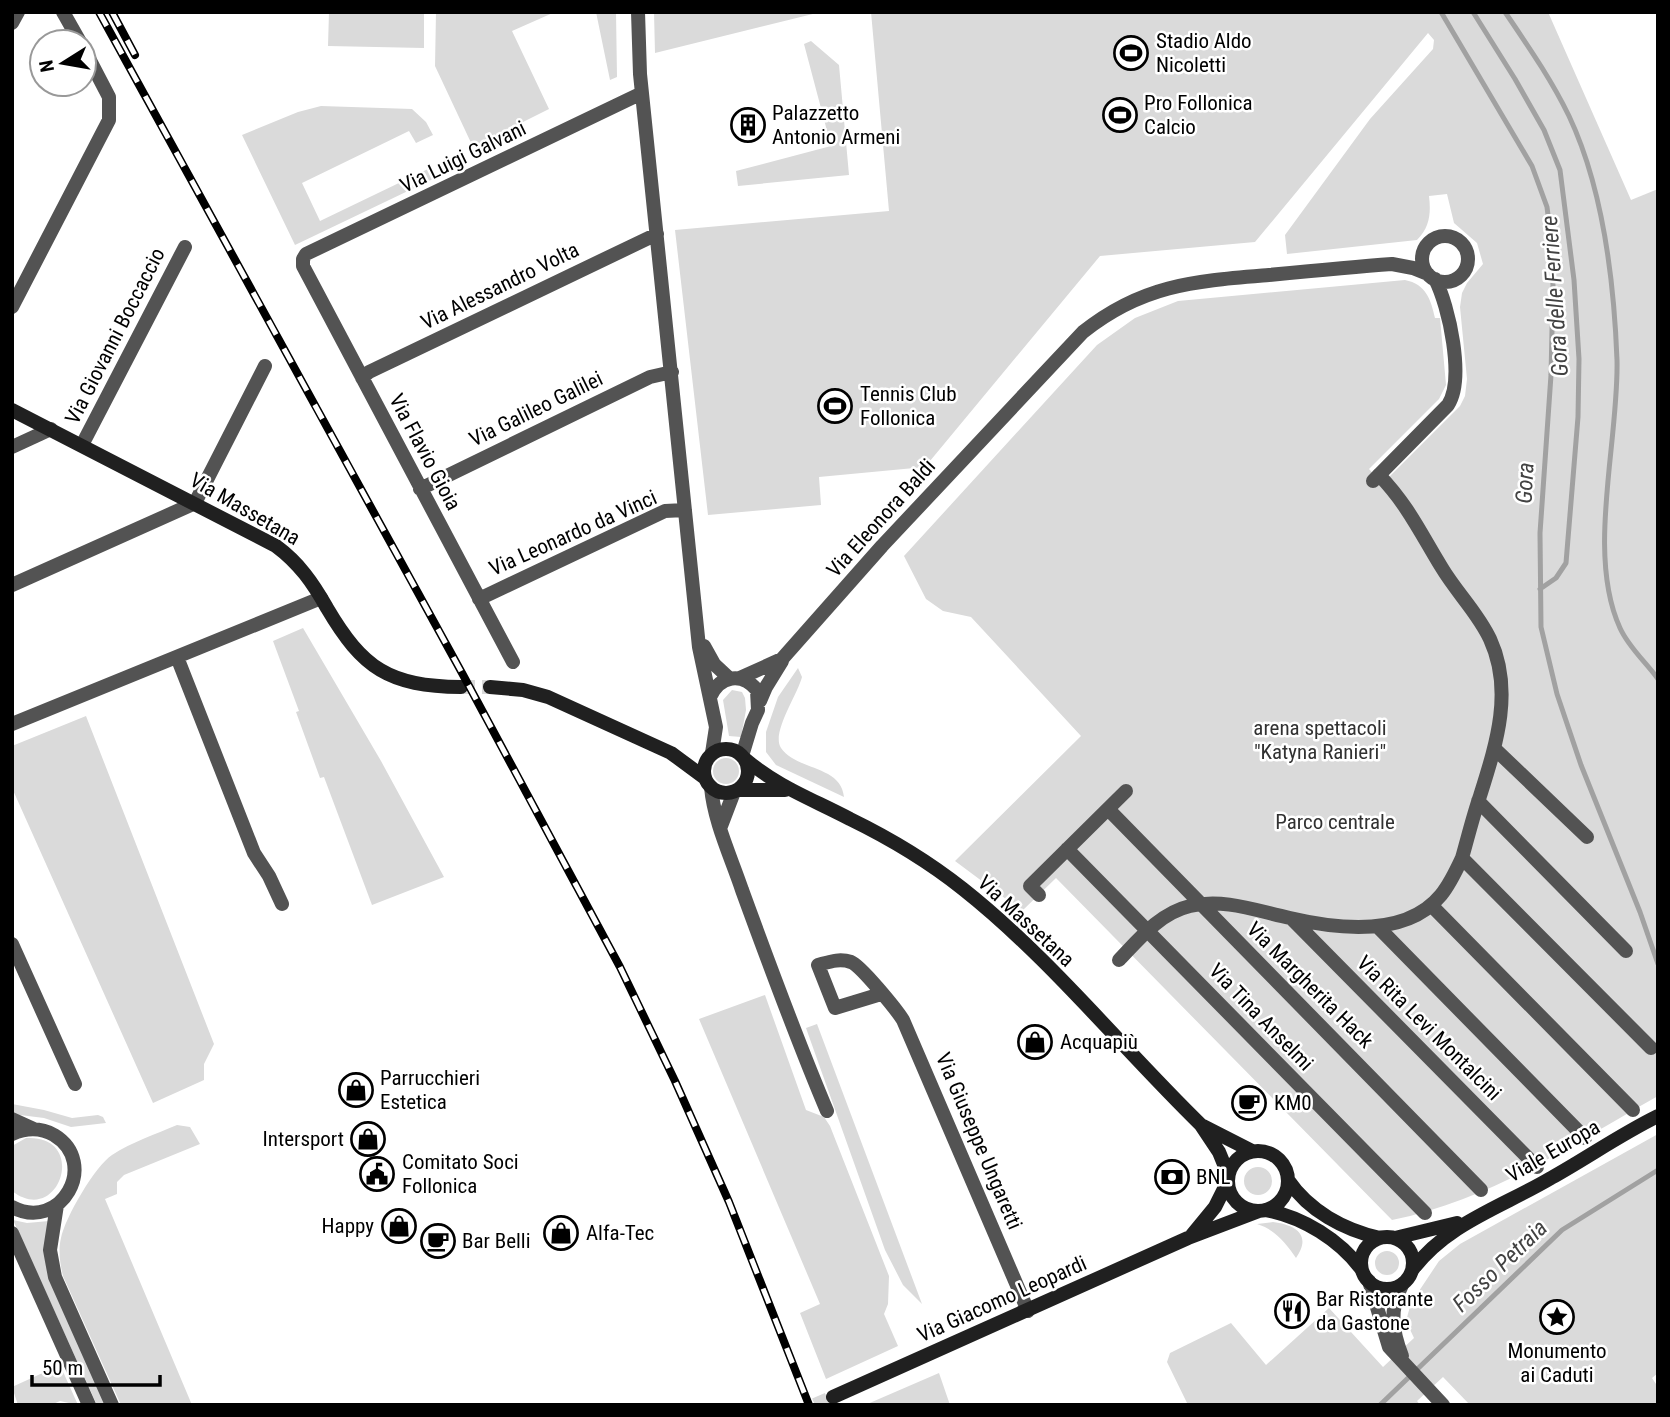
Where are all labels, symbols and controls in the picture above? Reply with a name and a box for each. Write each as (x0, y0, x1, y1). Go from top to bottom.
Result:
north arrow (28, 28, 98, 98)
place label: Stadio Aldo Nicoletti (1156, 29, 1252, 77)
sports icon: Stadio Aldo Nicoletti (1112, 34, 1150, 72)
text: N (34, 58, 59, 74)
place label: Pro Follonica Calcio (1144, 91, 1253, 139)
sports icon: Pro Follonica Calcio (1101, 96, 1139, 134)
place label: Palazzetto Antonio Armeni (772, 101, 900, 149)
building icon: Palazzetto Antonio Armeni (729, 106, 767, 144)
street label: Via Luigi Galvani (396, 116, 530, 198)
water label: Gora delle Ferriere (1536, 215, 1574, 377)
street label: Via Alessandro Volta (417, 237, 583, 335)
street label: Via Giovanni Boccaccio (60, 244, 170, 428)
street label: Via Galileo Galilei (465, 366, 607, 452)
place label: Tennis Club Follonica (860, 382, 957, 430)
sports icon: Tennis Club Follonica (816, 387, 854, 425)
street label: Via Flavio Gioia (384, 390, 466, 514)
street label: Via Eleonora Baldi (822, 454, 940, 582)
water label: Gora (1510, 462, 1540, 504)
street label: Via Massetana (186, 468, 304, 550)
street label: Via Leonardo da Vinci (486, 485, 660, 581)
park label: arena spettacoli "Katyna Ranieri" (1253, 716, 1387, 764)
park label: Parco centrale (1275, 810, 1395, 834)
street label: Via Massetana (973, 870, 1079, 972)
street label: Via Margherita Hack (1242, 917, 1378, 1053)
street label: Via Rita Levi Montalcini (1352, 951, 1506, 1105)
street label: Via Tina Anselmi (1204, 959, 1318, 1075)
shop icon: Acquapiù (1016, 1023, 1054, 1061)
place label: Acquapiù (1060, 1030, 1138, 1054)
street label: Via Giuseppe Ungaretti (931, 1049, 1027, 1233)
place label: Parrucchieri Estetica (380, 1066, 480, 1114)
shop icon: Parrucchieri Estetica (337, 1071, 375, 1109)
cafe icon: KM0 (1230, 1084, 1268, 1122)
place label: KM0 (1274, 1091, 1312, 1115)
street label: Viale Europa (1502, 1115, 1604, 1187)
shop icon: Intersport (349, 1120, 387, 1158)
place label: Intersport (263, 1127, 344, 1151)
place label: Comitato Soci Follonica (402, 1150, 519, 1198)
public building icon: Comitato Soci Follonica (358, 1155, 396, 1193)
bank icon: BNL (1153, 1158, 1191, 1196)
place label: BNL (1196, 1165, 1230, 1189)
shop icon: Happy (380, 1207, 418, 1245)
place label: Happy (322, 1214, 374, 1238)
shop icon: Alfa-Tec (542, 1214, 580, 1252)
water label: Fosso Petraia (1447, 1214, 1553, 1318)
place label: Alfa-Tec (586, 1221, 654, 1245)
cafe icon: Bar Belli (419, 1222, 457, 1260)
place label: Bar Belli (462, 1229, 531, 1253)
street label: Via Giacomo Leopardi (914, 1251, 1090, 1347)
place label: Bar Ristorante da Gastone (1316, 1287, 1433, 1335)
restaurant icon: Bar Ristorante da Gastone (1273, 1292, 1311, 1330)
place icon: Monumento ai Caduti (1538, 1298, 1576, 1336)
place label: Monumento ai Caduti (1507, 1339, 1607, 1387)
scale bar (32, 1344, 159, 1388)
text: 50 m (42, 1356, 83, 1380)

